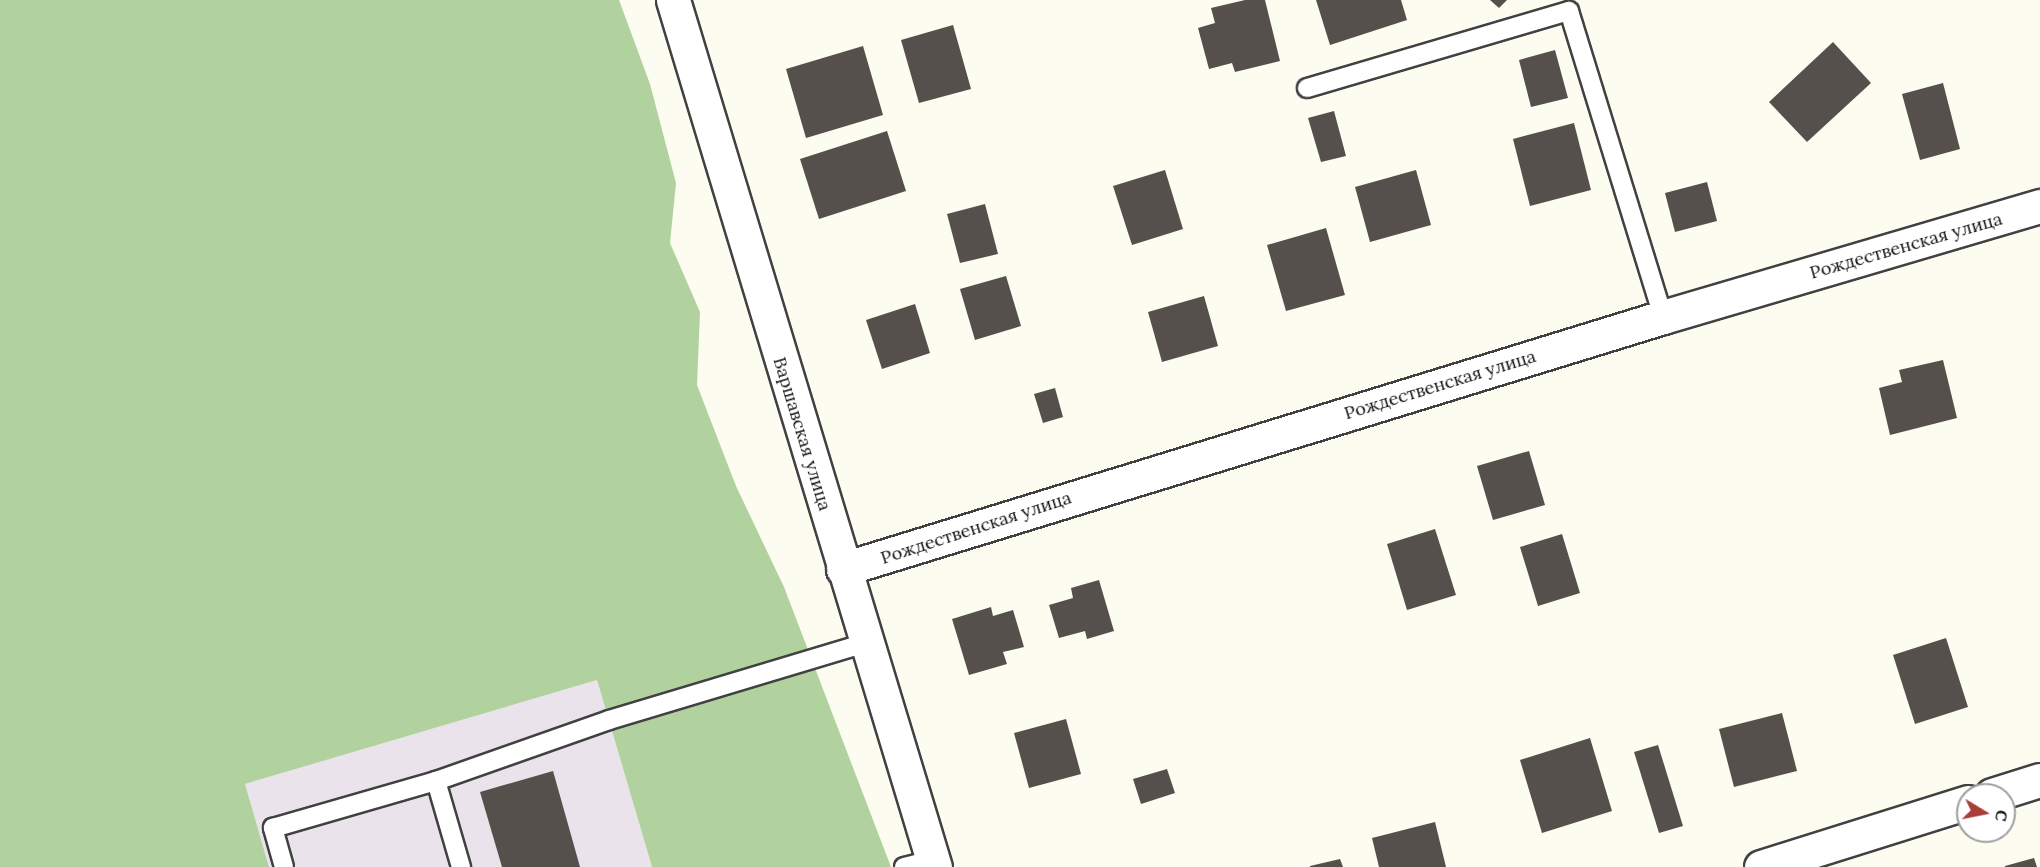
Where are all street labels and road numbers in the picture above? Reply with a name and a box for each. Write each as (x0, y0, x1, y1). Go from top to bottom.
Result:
street label: Рождественская улица (1807, 208, 2005, 284)
street label: Рождественская улица (1342, 346, 1538, 424)
street label: Варшавская улица (768, 355, 836, 513)
street label: Рождественская улица (878, 487, 1074, 569)

